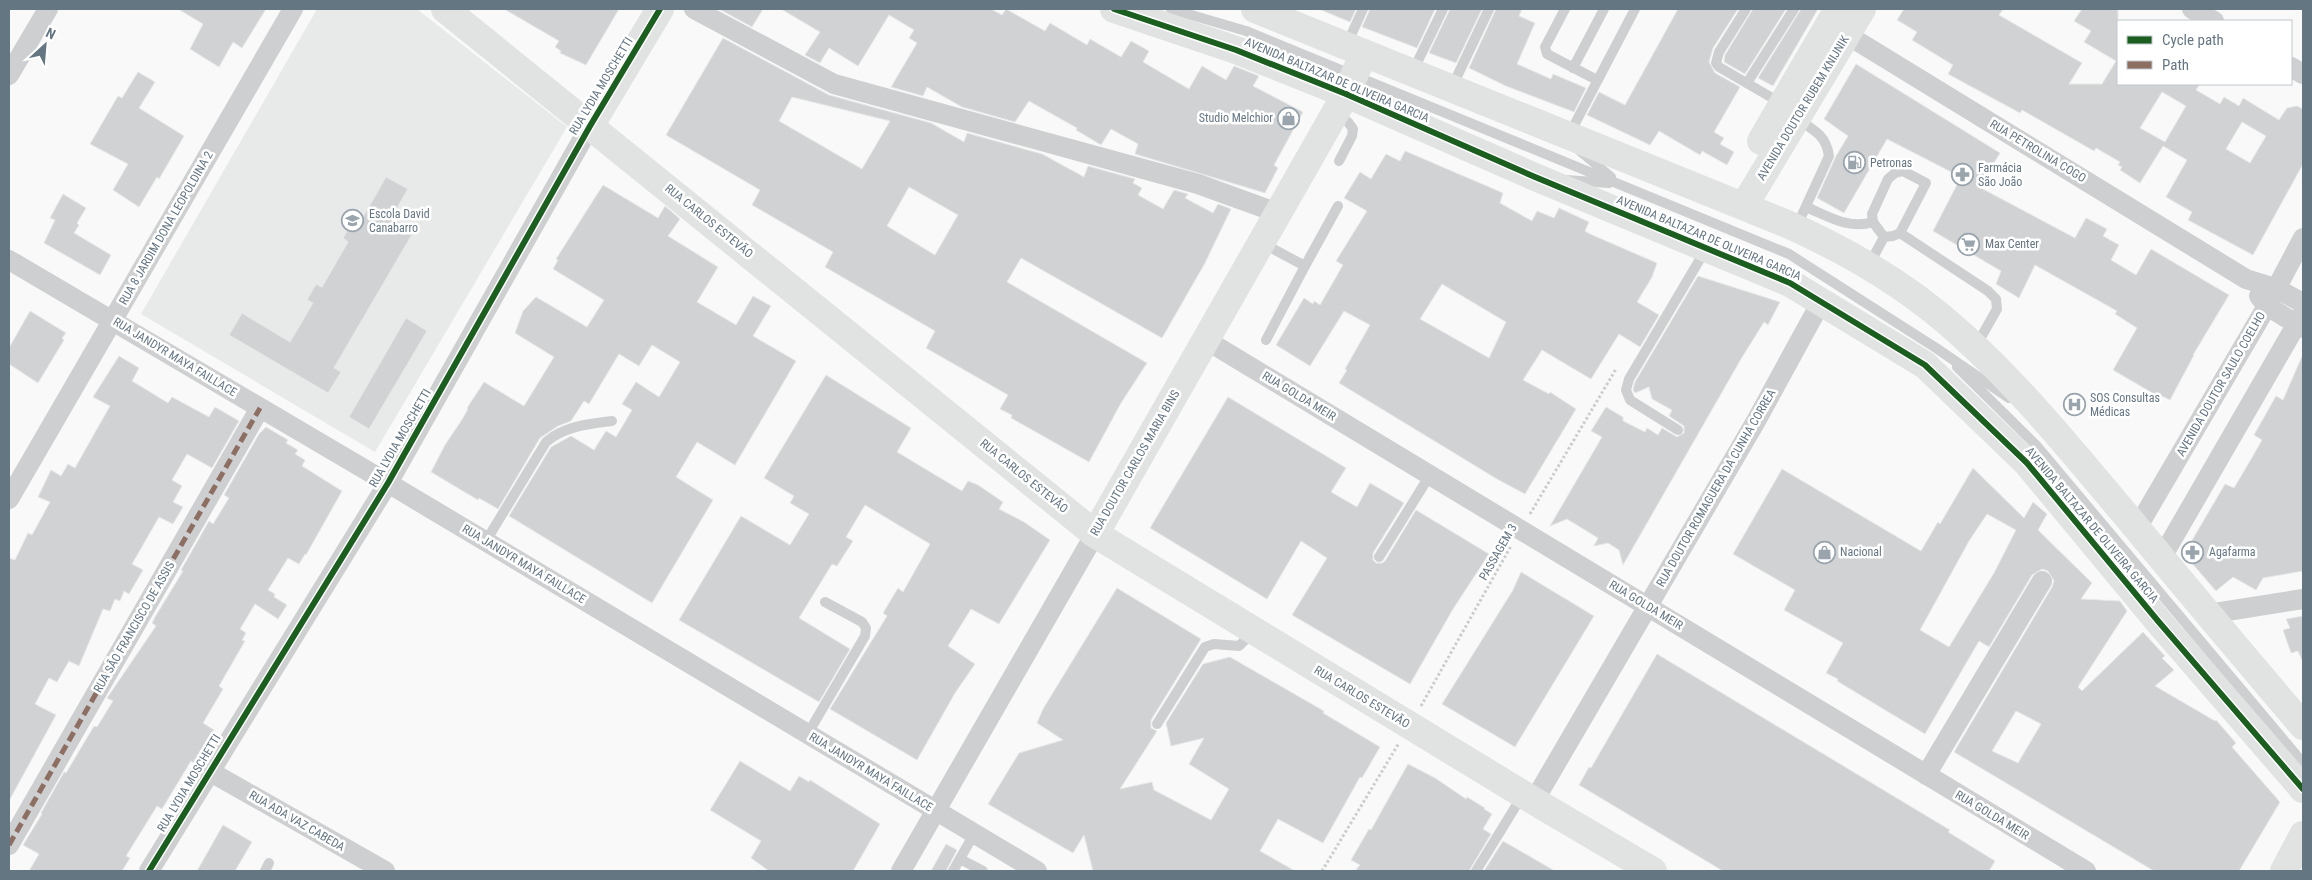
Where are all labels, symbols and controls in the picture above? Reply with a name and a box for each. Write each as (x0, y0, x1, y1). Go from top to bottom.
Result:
north arrow (20, 20, 70, 70)
legend (2117, 20, 2292, 85)
text: N (43, 24, 58, 42)
text: Cycle path (2162, 31, 2224, 49)
street label: AVENIDA DOUTOR RUBEM KNIJNIK (1754, 33, 1852, 183)
street label: RUA LYDIA MOSCHETTI (566, 35, 636, 137)
street label: AVENIDA BALTAZAR DE OLIVEIRA GARCIA (1243, 35, 1431, 125)
text: Path (2162, 56, 2189, 74)
shop icon: Studio Melchior (1277, 106, 1301, 130)
place label: Studio Melchior (1199, 111, 1273, 125)
street label: RUA PETROLINA COGO (1987, 117, 2089, 185)
street label: RUA 8 JARDIM DONA LEOPOLDINA 2 (116, 149, 216, 307)
fuel station icon: Petronas (1842, 151, 1866, 175)
place label: Petronas (1870, 156, 1912, 170)
place label: Farmácia São João (1978, 161, 2022, 189)
pharmacy icon: Farmácia São João (1950, 163, 1974, 187)
street label: RUA CARLOS ESTEVÃO (662, 180, 757, 261)
street label: AVENIDA BALTAZAR DE OLIVEIRA GARCIA (1615, 193, 1803, 283)
place label: Escola David Canabarro (369, 207, 430, 235)
school or university icon: Escola David Canabarro (341, 209, 365, 233)
supermarket icon: Max Center (1957, 232, 1981, 256)
place label: Max Center (1985, 237, 2039, 251)
street label: AVENIDA DOUTOR SAULO COELHO (2174, 309, 2268, 459)
street label: RUA JANDYR MAYA FAILLACE (111, 315, 239, 399)
street label: RUA GOLDA MEIR (1260, 369, 1339, 424)
street label: RUA LYDIA MOSCHETTI (366, 386, 434, 490)
street label: RUA DOUTOR ROMAGUERA DA CUNHA CORREA (1654, 387, 1778, 589)
street label: RUA DOUTOR CARLOS MARIA BINS (1087, 388, 1183, 538)
place label: SOS Consultas Médicas (2090, 391, 2160, 419)
hospital icon: SOS Consultas Médicas (2062, 393, 2086, 417)
street label: RUA CARLOS ESTEVÃO (977, 435, 1072, 516)
street label: AVENIDA BALTAZAR DE OLIVEIRA GARCIA (2023, 444, 2161, 606)
street label: PASSAGEM 3 (1476, 521, 1520, 583)
street label: RUA JANDYR MAYA FAILLACE (460, 522, 588, 606)
shop icon: Nacional (1812, 540, 1836, 564)
pharmacy icon: Agafarma (2181, 540, 2205, 564)
place label: Nacional (1840, 545, 1882, 559)
place label: Agafarma (2209, 545, 2256, 559)
street label: RUA SÃO FRANCISCO DE ASSIS (89, 558, 177, 695)
street label: RUA GOLDA MEIR (1607, 578, 1686, 633)
street label: RUA CARLOS ESTEVÃO (1312, 661, 1413, 731)
street label: RUA JANDYR MAYA FAILLACE (807, 730, 935, 814)
street label: RUA LYDIA MOSCHETTI (154, 732, 224, 834)
street label: RUA ADA VAZ CABEDA (247, 788, 347, 854)
street label: RUA GOLDA MEIR (1953, 788, 2032, 843)

